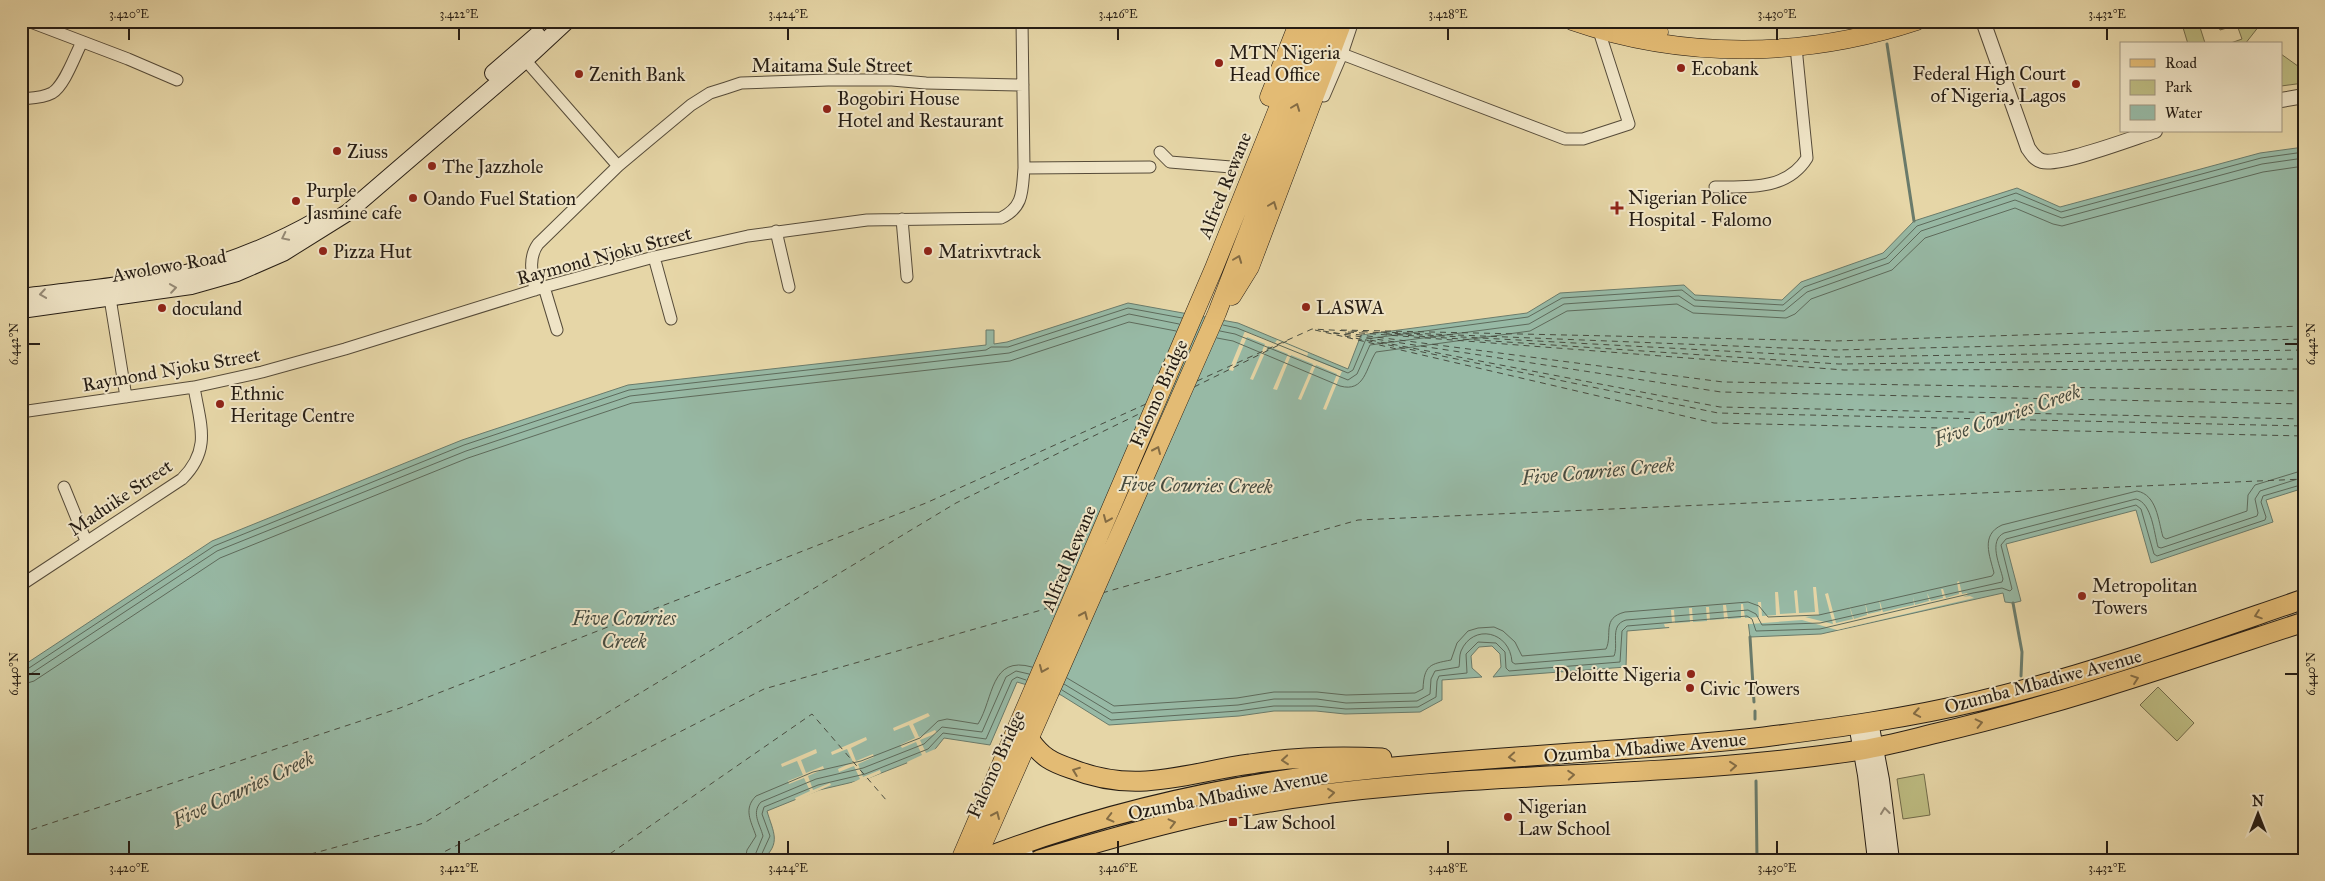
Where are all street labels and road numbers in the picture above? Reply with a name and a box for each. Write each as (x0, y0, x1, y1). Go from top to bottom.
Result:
street label: Maitama Sule Street (752, 54, 913, 77)
street label: Alfred Rewane (1192, 129, 1256, 243)
street label: Raymond Njoku Street (514, 221, 694, 290)
street label: Awolowo Road (109, 244, 228, 287)
street label: Falomo Bridge (1124, 336, 1193, 451)
street label: Raymond Njoku Street (80, 342, 262, 396)
street label: Maduike Street (64, 454, 177, 541)
street label: Alfred Rewane (1035, 502, 1101, 615)
street label: Ozumba Mbadiwe Avenue (1942, 644, 2144, 719)
street label: Falomo Bridge (961, 707, 1030, 822)
street label: Ozumba Mbadiwe Avenue (1543, 727, 1747, 768)
street label: Ozumba Mbadiwe Avenue (1126, 764, 1330, 825)

